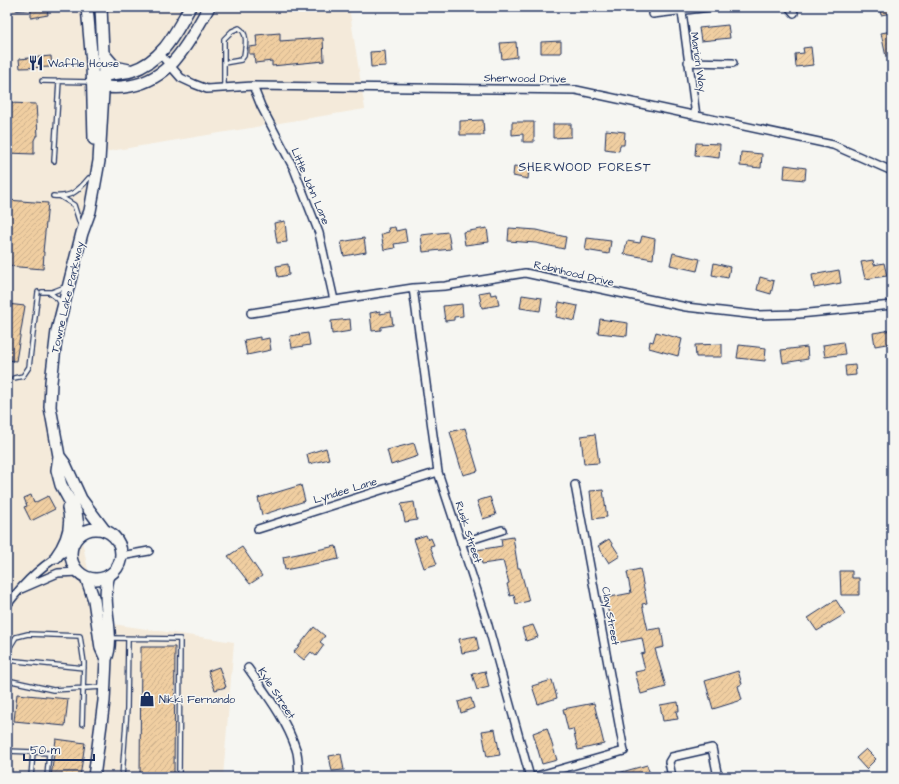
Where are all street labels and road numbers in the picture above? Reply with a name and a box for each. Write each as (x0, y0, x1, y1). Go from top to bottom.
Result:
street label: Marion Way (686, 31, 710, 93)
street label: Sherwood Drive (484, 70, 566, 87)
street label: Little John Lane (288, 145, 334, 227)
street label: Towne Lake Parkway (47, 240, 89, 355)
street label: Robinhood Drive (532, 257, 615, 290)
street label: Lyndee Lane (312, 474, 379, 508)
street label: Rusk Street (451, 499, 486, 565)
street label: Clay Street (597, 585, 623, 647)
street label: Kyle Street (253, 665, 299, 723)

